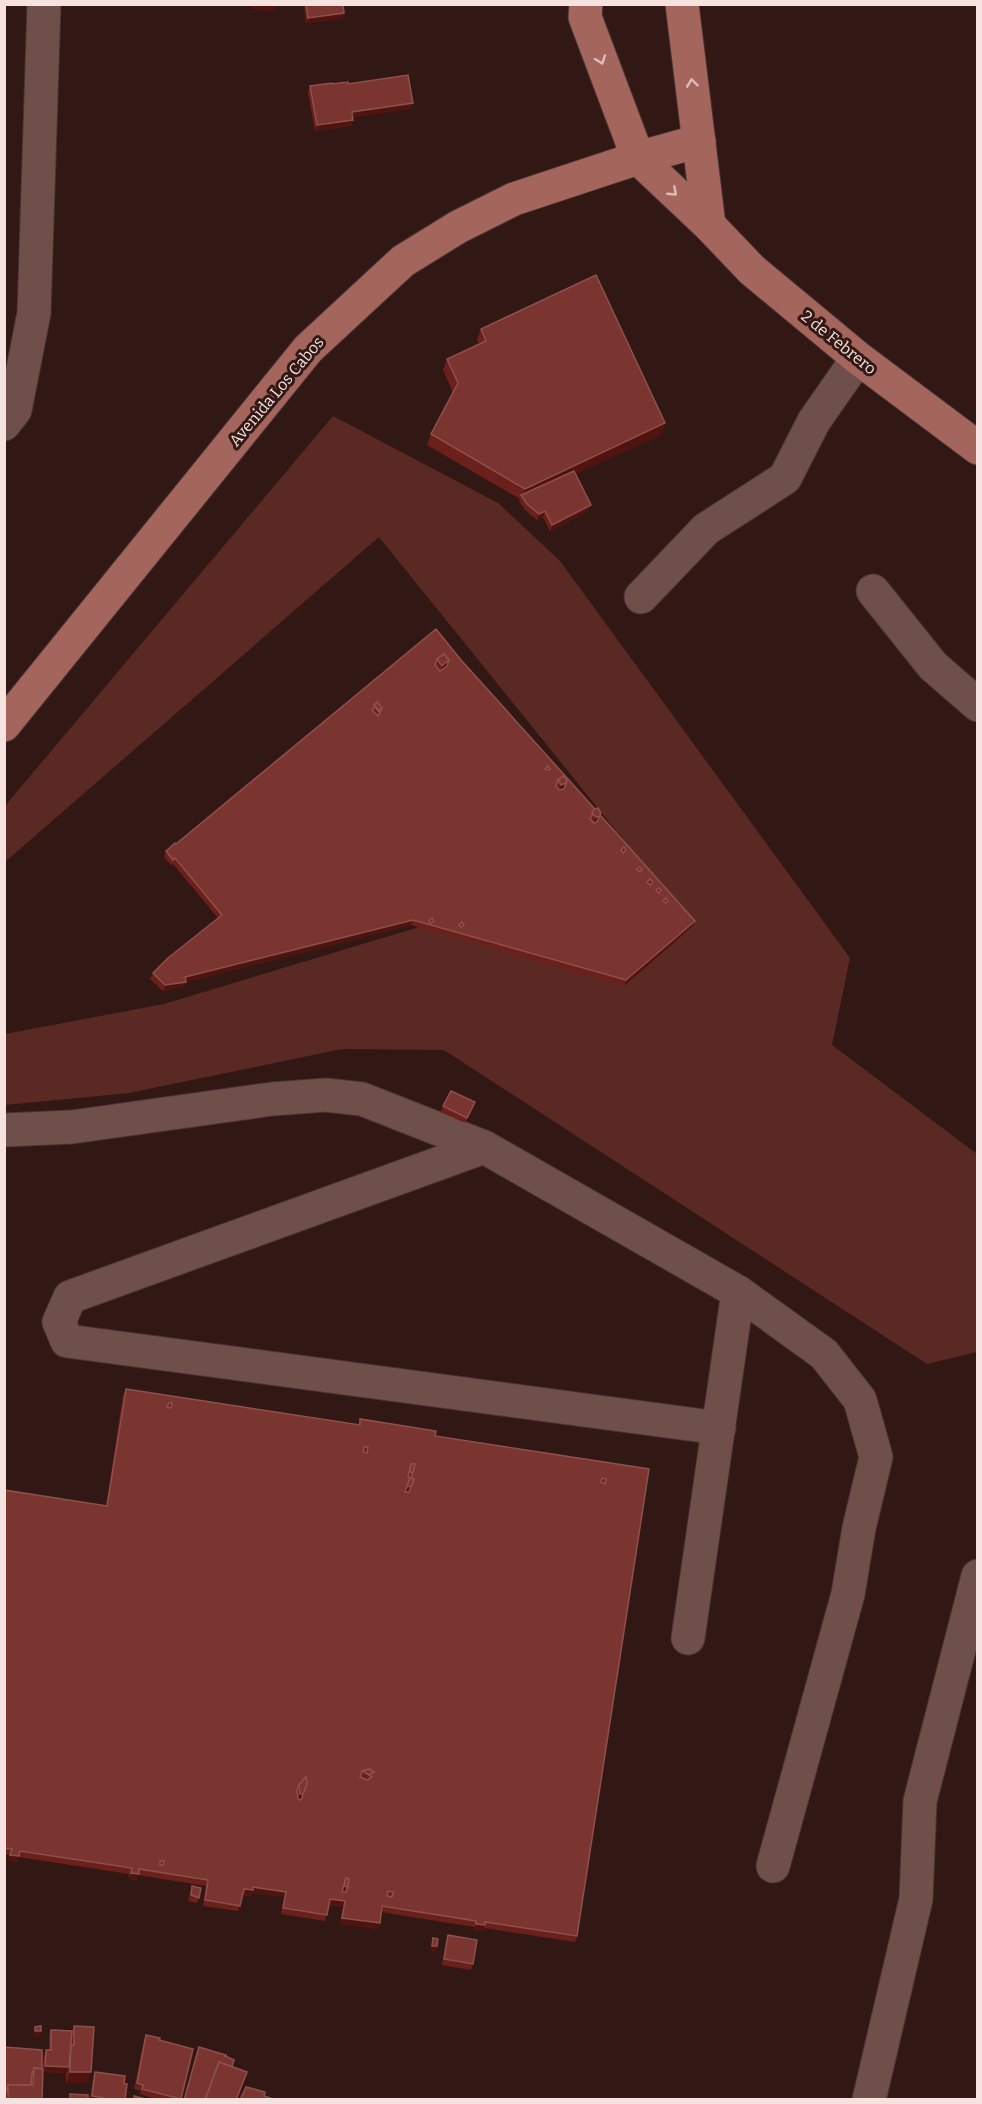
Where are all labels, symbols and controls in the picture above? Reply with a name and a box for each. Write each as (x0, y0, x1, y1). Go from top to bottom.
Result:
one-way arrow (594, 54, 607, 65)
one-way arrow (686, 79, 698, 88)
one-way arrow (666, 184, 677, 195)
street label: 2 de Febrero (797, 306, 880, 378)
street label: Avenida Los Cabos (225, 333, 328, 450)

